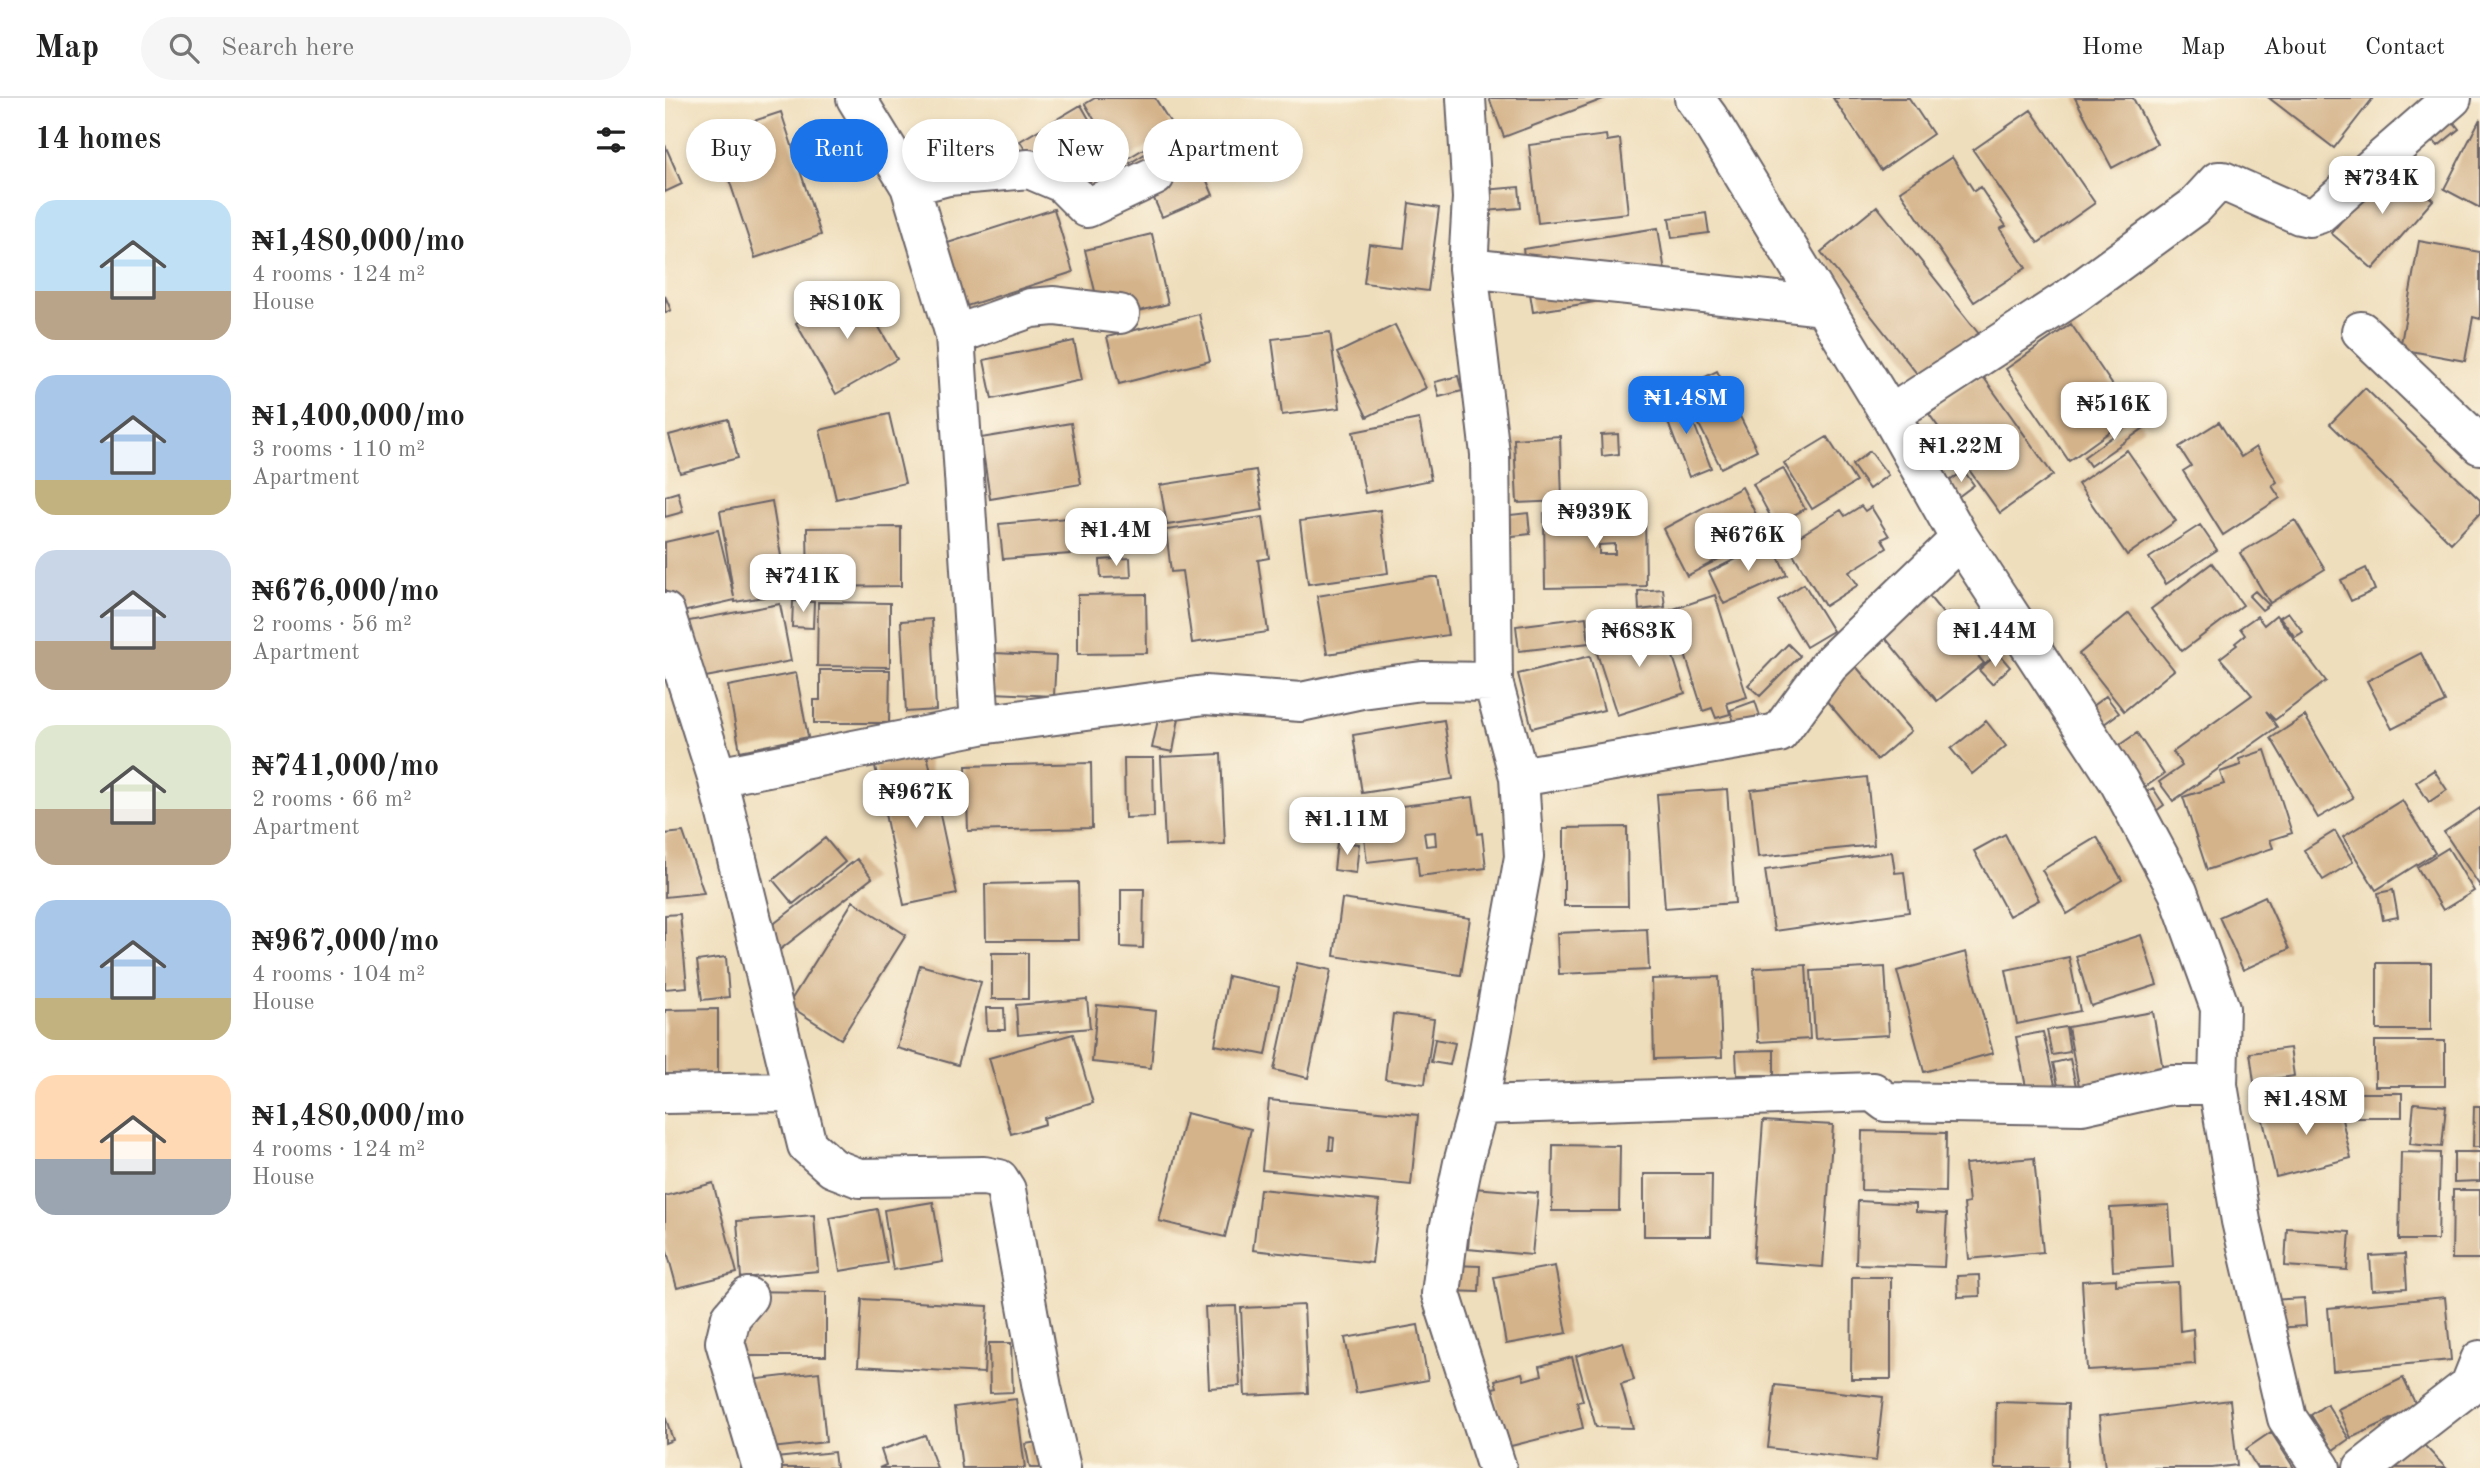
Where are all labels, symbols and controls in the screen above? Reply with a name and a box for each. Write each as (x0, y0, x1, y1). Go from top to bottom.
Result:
search box (141, 17, 631, 80)
icon: search (165, 29, 203, 67)
text: Map (35, 32, 99, 65)
text: Search here (221, 35, 354, 61)
text: Home (2082, 36, 2143, 60)
text: Map (2181, 36, 2225, 60)
text: About (2263, 36, 2327, 60)
text: Contact (2365, 36, 2445, 60)
chip: Buy (686, 119, 776, 182)
chip: Rent (790, 119, 888, 182)
chip: Filters (902, 119, 1019, 182)
chip: New (1033, 119, 1129, 182)
chip: Apartment (1143, 119, 1303, 182)
icon: filters (592, 121, 630, 159)
text: 14 homes (35, 125, 161, 155)
pin: ₦734K (2333, 156, 2431, 216)
text: ₦734K (2345, 167, 2419, 190)
text: ₦1,480,000/mo (252, 227, 465, 257)
icon: home (91, 228, 175, 312)
text: 4 rooms · 124 m² (252, 263, 425, 286)
pin: ₦810K (798, 282, 896, 341)
text: House (252, 291, 314, 314)
text: ₦810K (810, 292, 884, 315)
pin: ₦1.48M (1629, 376, 1743, 436)
pin: ₦516K (2065, 382, 2163, 442)
text: ₦1.48M (1644, 387, 1728, 410)
text: ₦516K (2077, 393, 2151, 416)
text: ₦1,400,000/mo (252, 402, 465, 432)
icon: home (91, 403, 175, 487)
pin: ₦1.22M (1904, 424, 2018, 484)
text: ₦1.22M (1919, 435, 2003, 458)
text: 3 rooms · 110 m² (252, 438, 425, 461)
text: Apartment (252, 466, 360, 489)
pin: ₦939K (1546, 490, 1644, 550)
text: ₦939K (1558, 501, 1632, 524)
pin: ₦1.4M (1067, 508, 1165, 568)
pin: ₦676K (1699, 514, 1797, 573)
text: ₦1.4M (1081, 519, 1151, 542)
text: ₦676K (1711, 524, 1785, 547)
pin: ₦741K (754, 554, 852, 614)
text: ₦741K (766, 565, 840, 588)
text: ₦676,000/mo (252, 577, 439, 607)
icon: home (91, 578, 175, 662)
pin: ₦683K (1590, 610, 1688, 669)
pin: ₦1.44M (1938, 610, 2052, 669)
text: 2 rooms · 56 m² (252, 613, 412, 636)
text: ₦683K (1602, 620, 1676, 643)
text: ₦1.44M (1953, 620, 2037, 643)
text: Apartment (252, 641, 360, 664)
text: ₦741,000/mo (252, 752, 439, 782)
icon: home (91, 753, 175, 837)
pin: ₦967K (867, 770, 965, 830)
text: ₦967K (879, 781, 953, 804)
text: 2 rooms · 66 m² (252, 788, 412, 811)
pin: ₦1.11M (1290, 798, 1404, 857)
text: ₦1.11M (1305, 808, 1389, 831)
text: Apartment (252, 816, 360, 839)
text: ₦967,000/mo (252, 927, 439, 957)
icon: home (91, 928, 175, 1012)
text: 4 rooms · 104 m² (252, 963, 425, 986)
text: House (252, 991, 314, 1014)
pin: ₦1.48M (2249, 1077, 2363, 1137)
text: ₦1.48M (2264, 1088, 2348, 1111)
text: ₦1,480,000/mo (252, 1102, 465, 1132)
icon: home (91, 1103, 175, 1187)
text: 4 rooms · 124 m² (252, 1138, 425, 1161)
text: House (252, 1166, 314, 1189)

